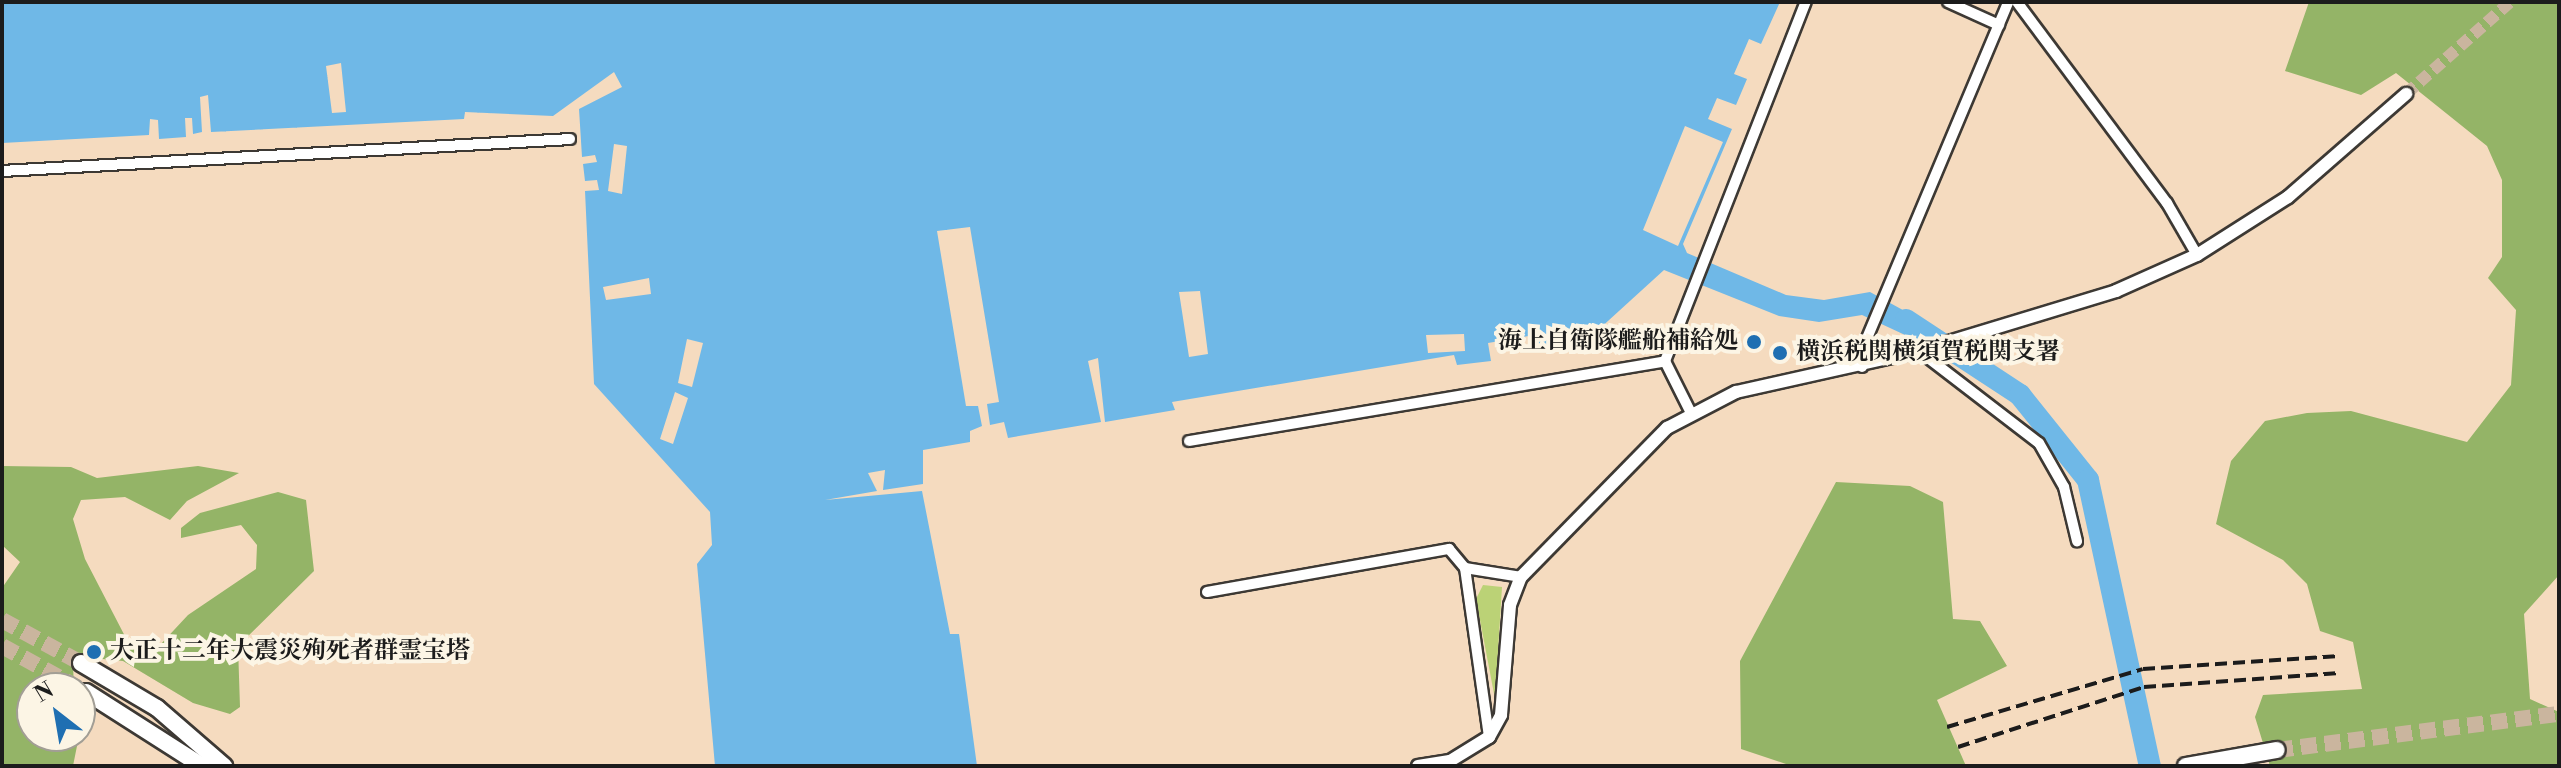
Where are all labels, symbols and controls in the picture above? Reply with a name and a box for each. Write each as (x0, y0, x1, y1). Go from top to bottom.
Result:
place label: 海上自衛隊艦船補給処 (1498, 328, 1738, 356)
marker: 海上自衛隊艦船補給処 (1745, 333, 1763, 351)
place label: 横浜税関横須賀税関支署 (1796, 339, 2060, 367)
marker: 横浜税関横須賀税関支署 (1771, 344, 1789, 362)
place label: 大正十二年大震災殉死者群霊宝塔 (110, 638, 470, 666)
marker: 大正十二年大震災殉死者群霊宝塔 (85, 643, 103, 661)
north arrow (16, 672, 96, 752)
text: N (30, 677, 59, 709)

